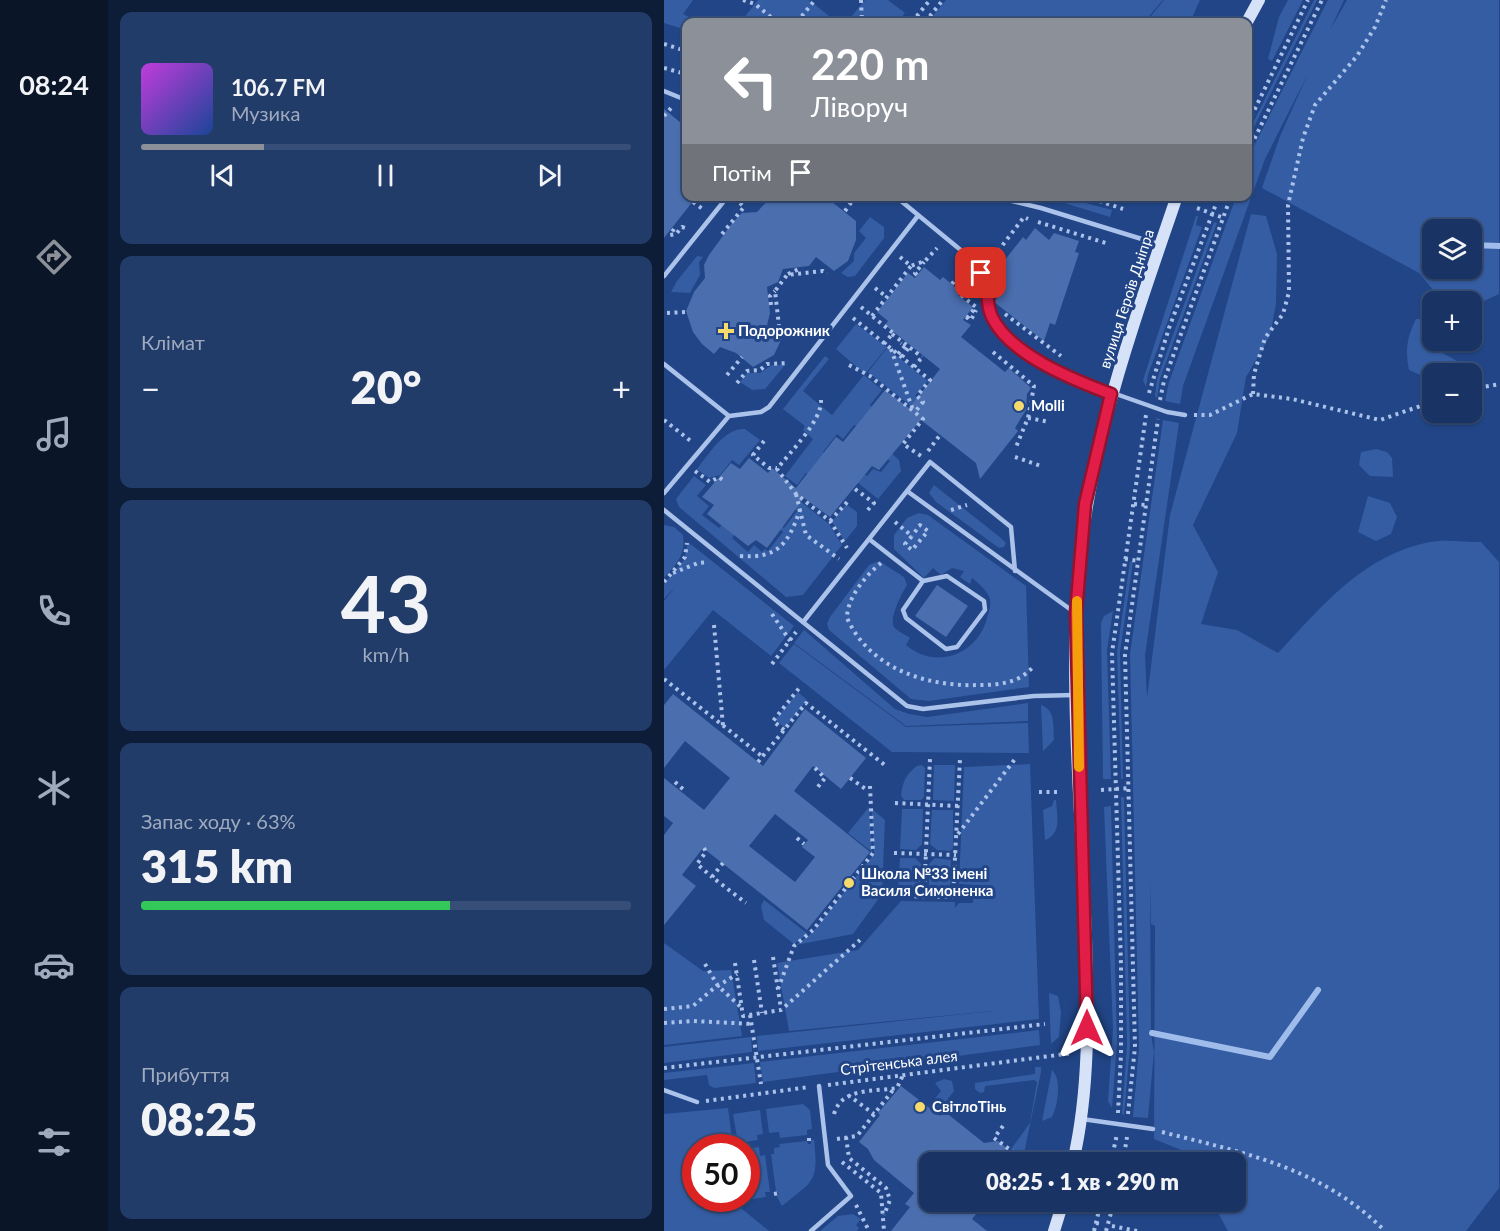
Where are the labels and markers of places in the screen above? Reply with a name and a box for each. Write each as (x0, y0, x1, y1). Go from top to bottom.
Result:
pin (955, 247, 1006, 298)
place label: Подорожник (738, 321, 831, 339)
marker: Подорожник (719, 324, 733, 338)
place label: Molli (1031, 396, 1065, 414)
marker: Molli (1012, 399, 1026, 413)
place label: Школа №33 імені Василя Симоненка (861, 864, 993, 899)
marker: Школа №33 імені Василя Симоненка (842, 876, 856, 890)
place label: СвітлоТінь (932, 1097, 1006, 1115)
marker: СвітлоТінь (913, 1100, 927, 1114)

